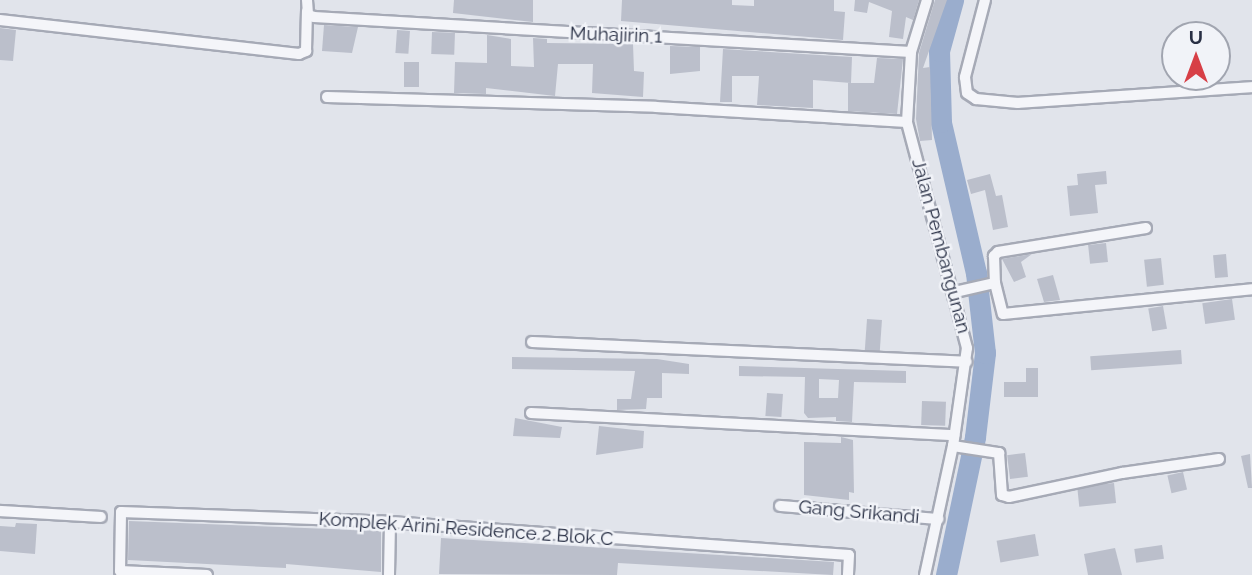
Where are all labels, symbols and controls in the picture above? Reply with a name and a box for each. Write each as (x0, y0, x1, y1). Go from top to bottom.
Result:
north arrow (1161, 21, 1231, 91)
street label: Muhajirin 1 (569, 22, 663, 48)
text: U (1189, 26, 1203, 48)
street label: Jalan Pembangunan (907, 156, 975, 336)
street label: Gang Srikandi (798, 495, 920, 529)
street label: Komplek Arini Residence 2 Blok C (318, 507, 614, 551)

